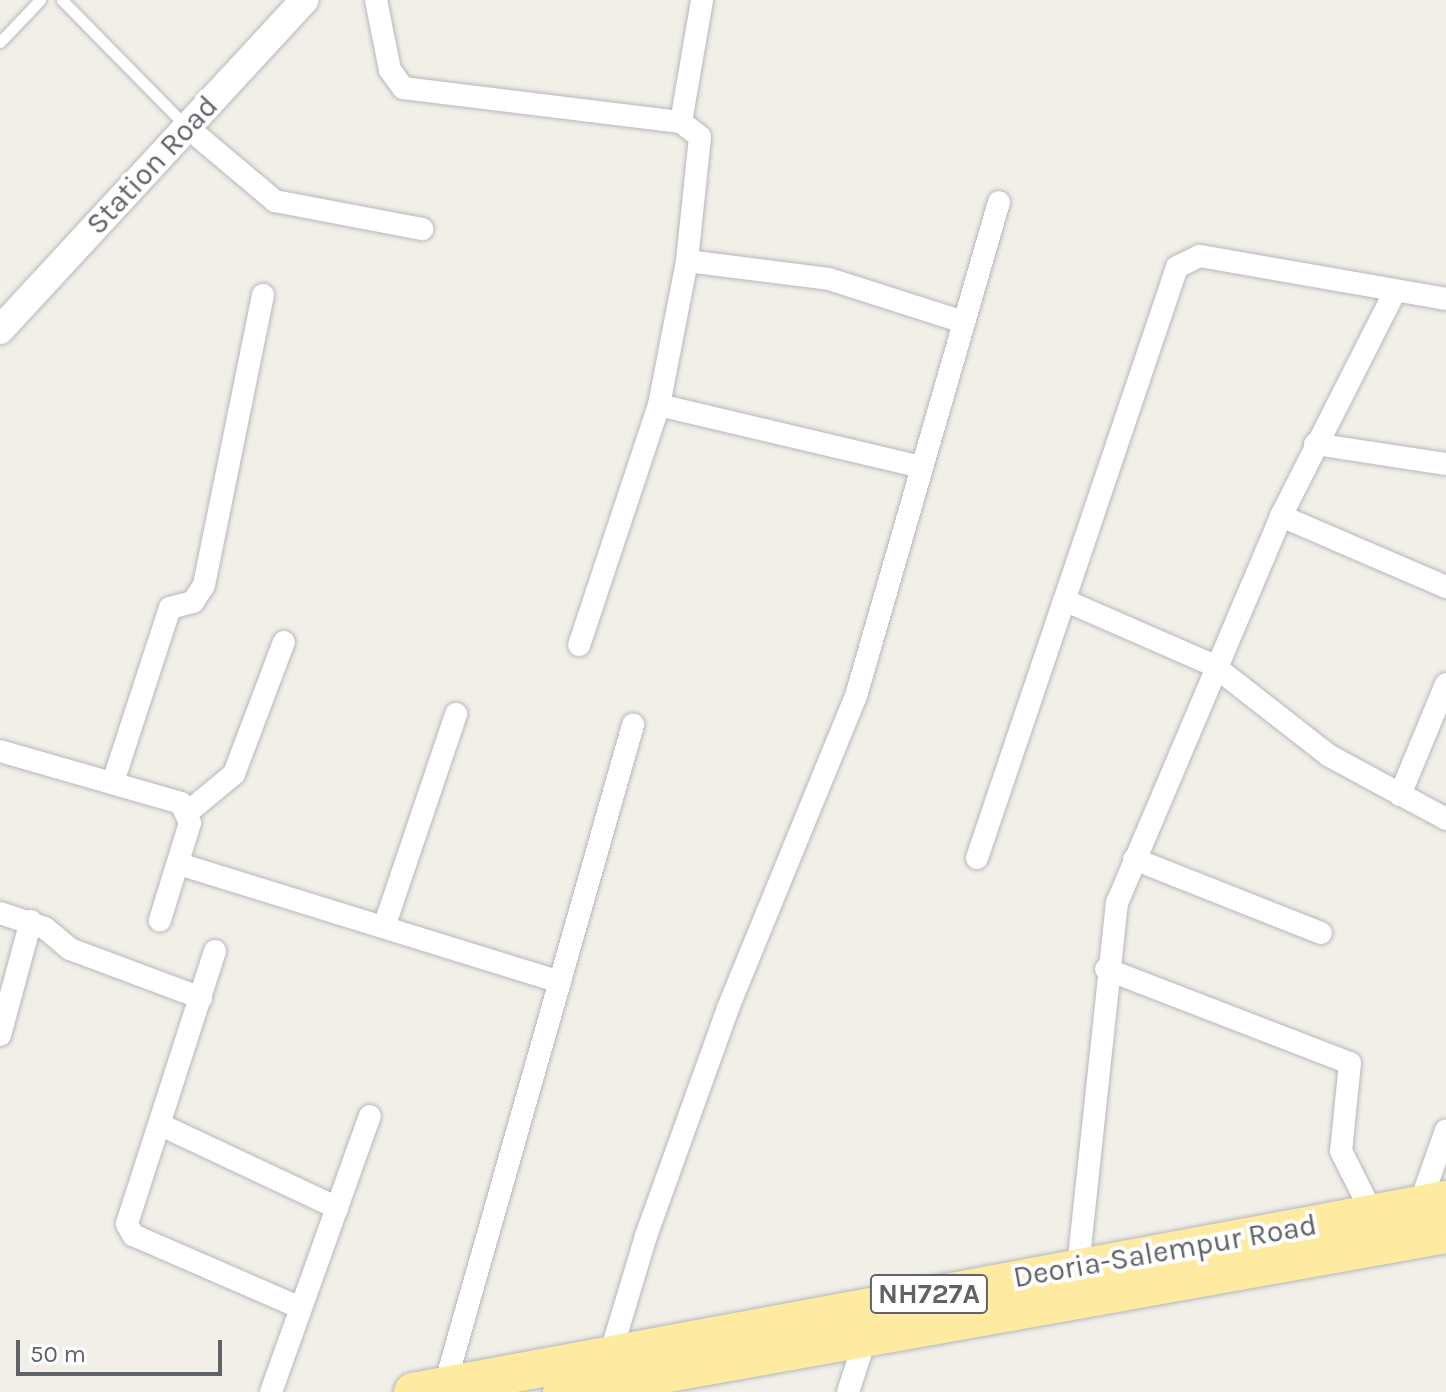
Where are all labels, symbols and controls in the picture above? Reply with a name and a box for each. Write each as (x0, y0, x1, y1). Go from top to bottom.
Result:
street label: Station Road (79, 88, 225, 242)
street label: Deoria-Salempur Road (1010, 1207, 1320, 1295)
road number: NH727A (869, 1270, 989, 1318)
scale bar (20, 1324, 226, 1374)
text: 50 m (30, 1340, 86, 1368)

